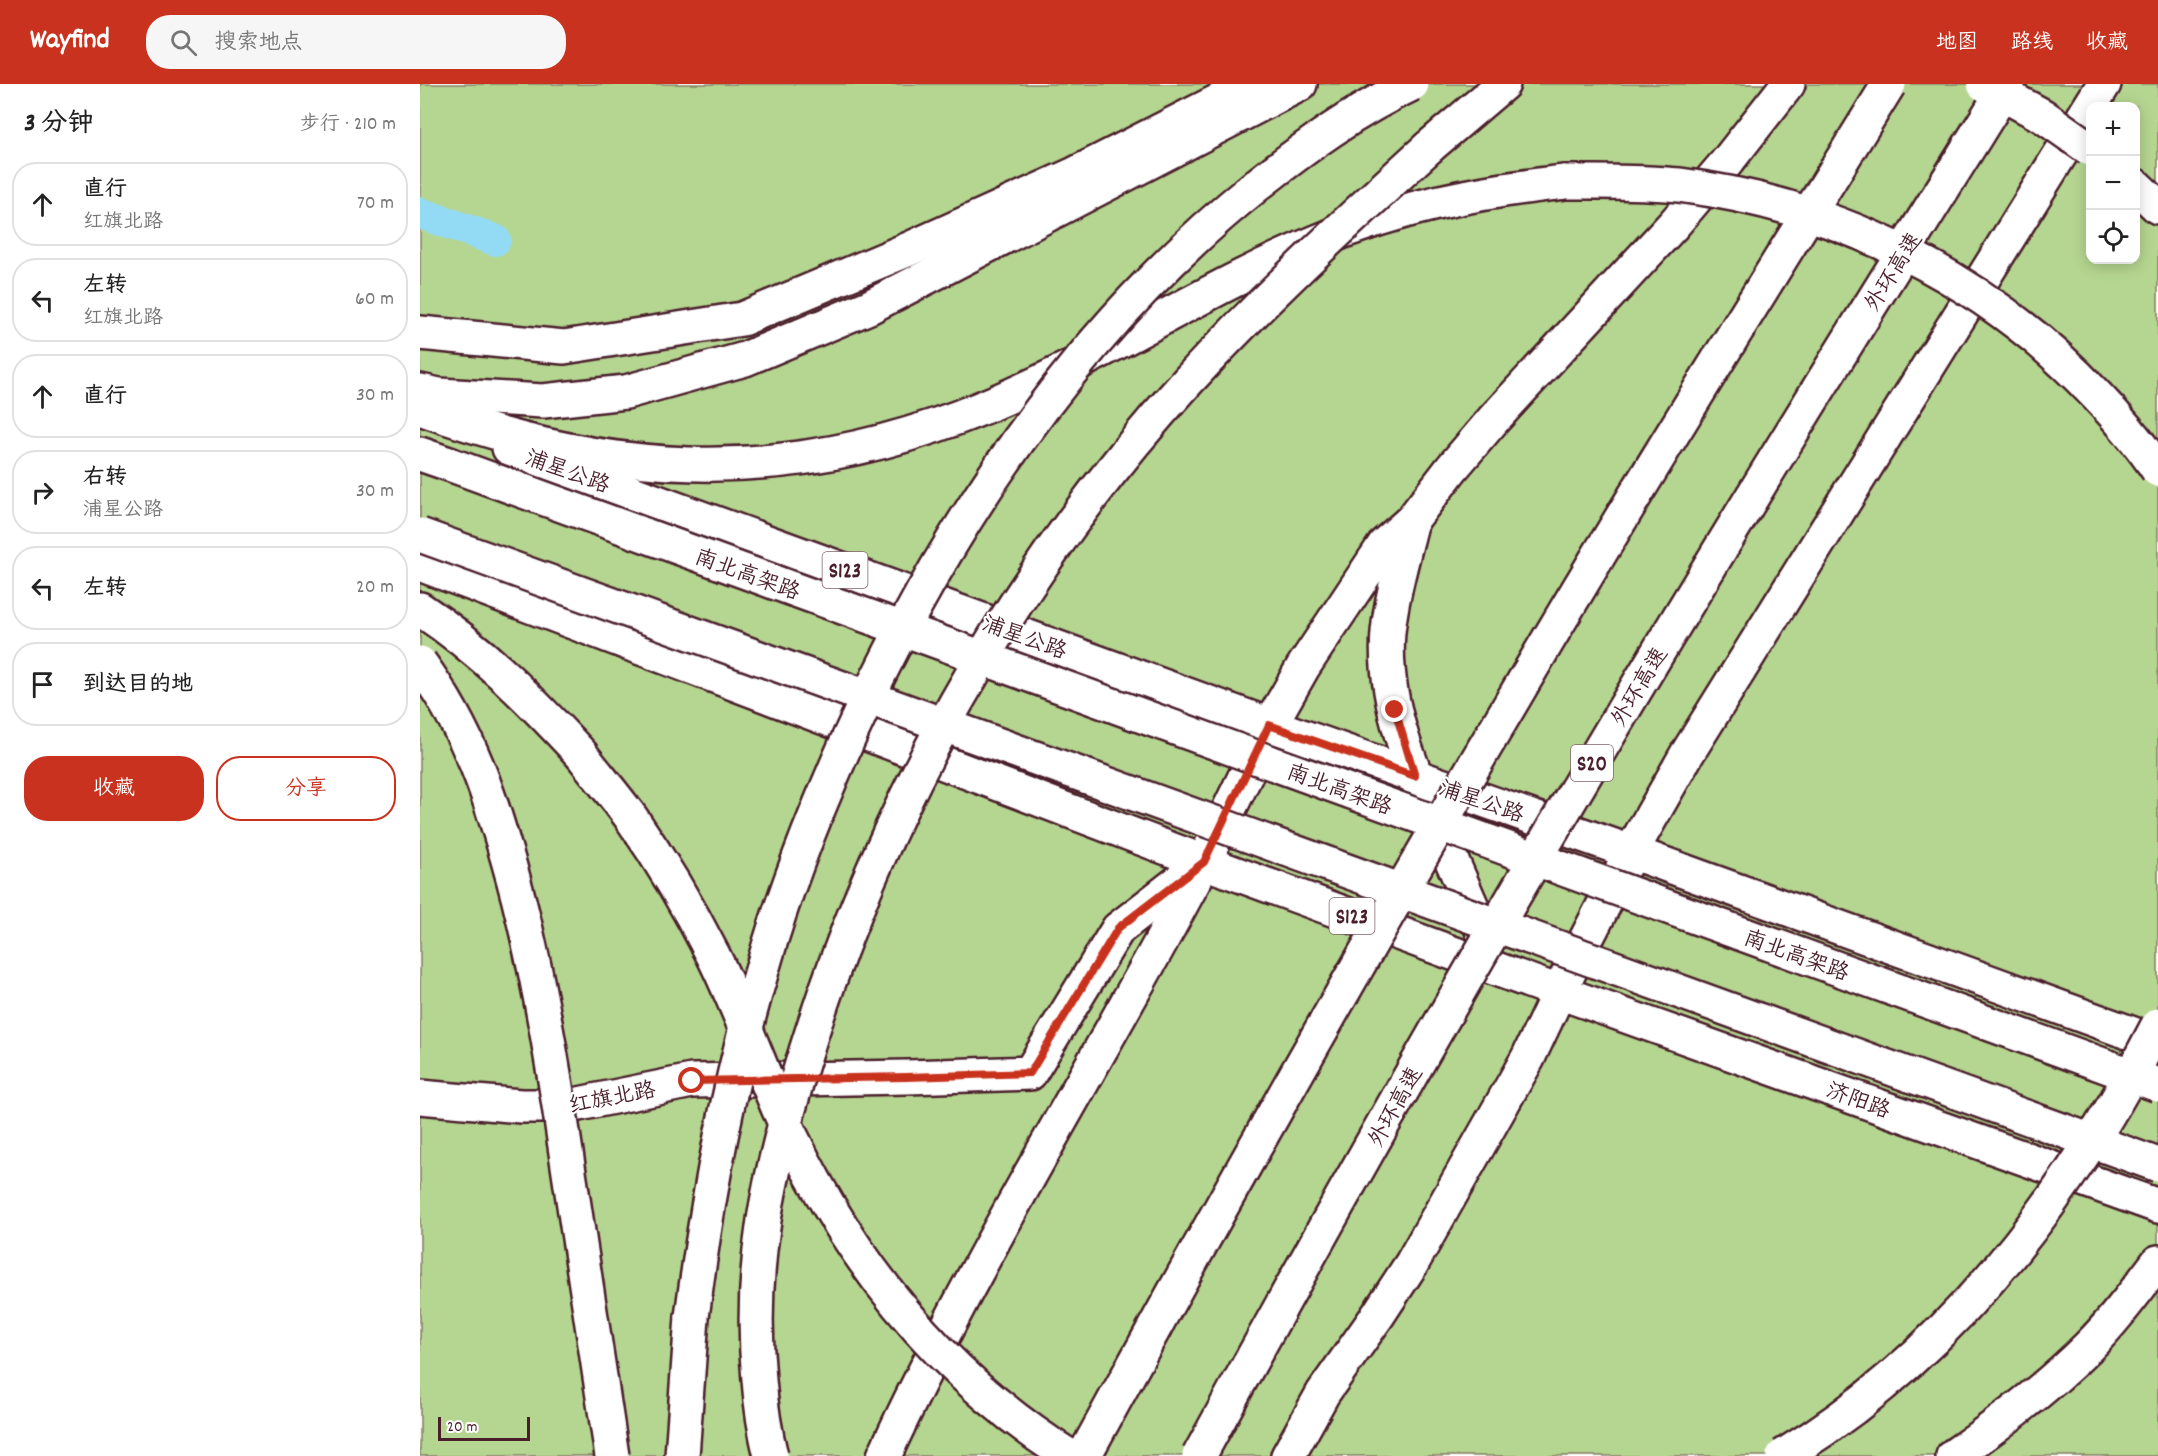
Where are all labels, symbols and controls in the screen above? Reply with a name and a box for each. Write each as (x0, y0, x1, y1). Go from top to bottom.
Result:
search box (146, 15, 566, 69)
text: Wayfind (30, 22, 110, 62)
icon: search (167, 26, 200, 59)
text: 搜索地点 (215, 28, 303, 59)
text: 地图 (1936, 29, 1978, 59)
text: 路线 (2011, 29, 2053, 59)
text: 收藏 (2086, 29, 2128, 59)
map controls (2086, 102, 2140, 264)
button: + (2086, 102, 2140, 156)
text: 3 分钟 (24, 106, 94, 143)
text: 步行 · 210 m (300, 111, 396, 139)
button: − (2086, 156, 2140, 210)
text: 直行 (83, 175, 127, 206)
icon: ahead (26, 188, 59, 221)
text: 70 m (357, 190, 394, 218)
text: 红旗北路 (83, 209, 163, 237)
button: locate (2086, 210, 2140, 264)
street label: 外环高速 (1859, 227, 1931, 318)
text: 左转 (83, 271, 127, 302)
icon: left (26, 284, 59, 317)
text: 60 m (355, 286, 394, 314)
text: 红旗北路 (83, 305, 163, 333)
icon: ahead (26, 380, 59, 413)
text: 直行 (83, 382, 127, 413)
text: 30 m (356, 382, 394, 410)
street label: 浦星公路 (520, 444, 613, 503)
text: 右转 (83, 463, 127, 494)
icon: right (26, 476, 59, 509)
text: 30 m (356, 478, 394, 506)
text: 浦星公路 (83, 497, 163, 525)
street label: 南北高架路 (690, 543, 804, 610)
road number: S123 (822, 552, 868, 588)
icon: left (26, 572, 59, 605)
text: 左转 (83, 574, 127, 605)
text: 20 m (356, 574, 394, 602)
street label: 浦星公路 (977, 610, 1070, 669)
street label: 外环高速 (1605, 642, 1677, 734)
icon: arrive (26, 668, 59, 701)
text: 到达目的地 (83, 670, 193, 701)
route end (1381, 696, 1407, 722)
road number: S20 (1571, 745, 1613, 781)
button: 收藏 (24, 756, 204, 821)
button: 分享 (216, 756, 396, 821)
street label: 南北高架路 (1282, 758, 1396, 825)
street label: 浦星公路 (1434, 774, 1528, 832)
road number: S123 (1330, 898, 1374, 934)
street label: 南北高架路 (1739, 924, 1853, 991)
street label: 外环高速 (1362, 1062, 1432, 1154)
route start (678, 1067, 704, 1093)
street label: 红旗北路 (567, 1076, 659, 1123)
street label: 济阳路 (1821, 1076, 1894, 1128)
scale bar (438, 1414, 530, 1442)
text: 20 m (447, 1416, 477, 1439)

